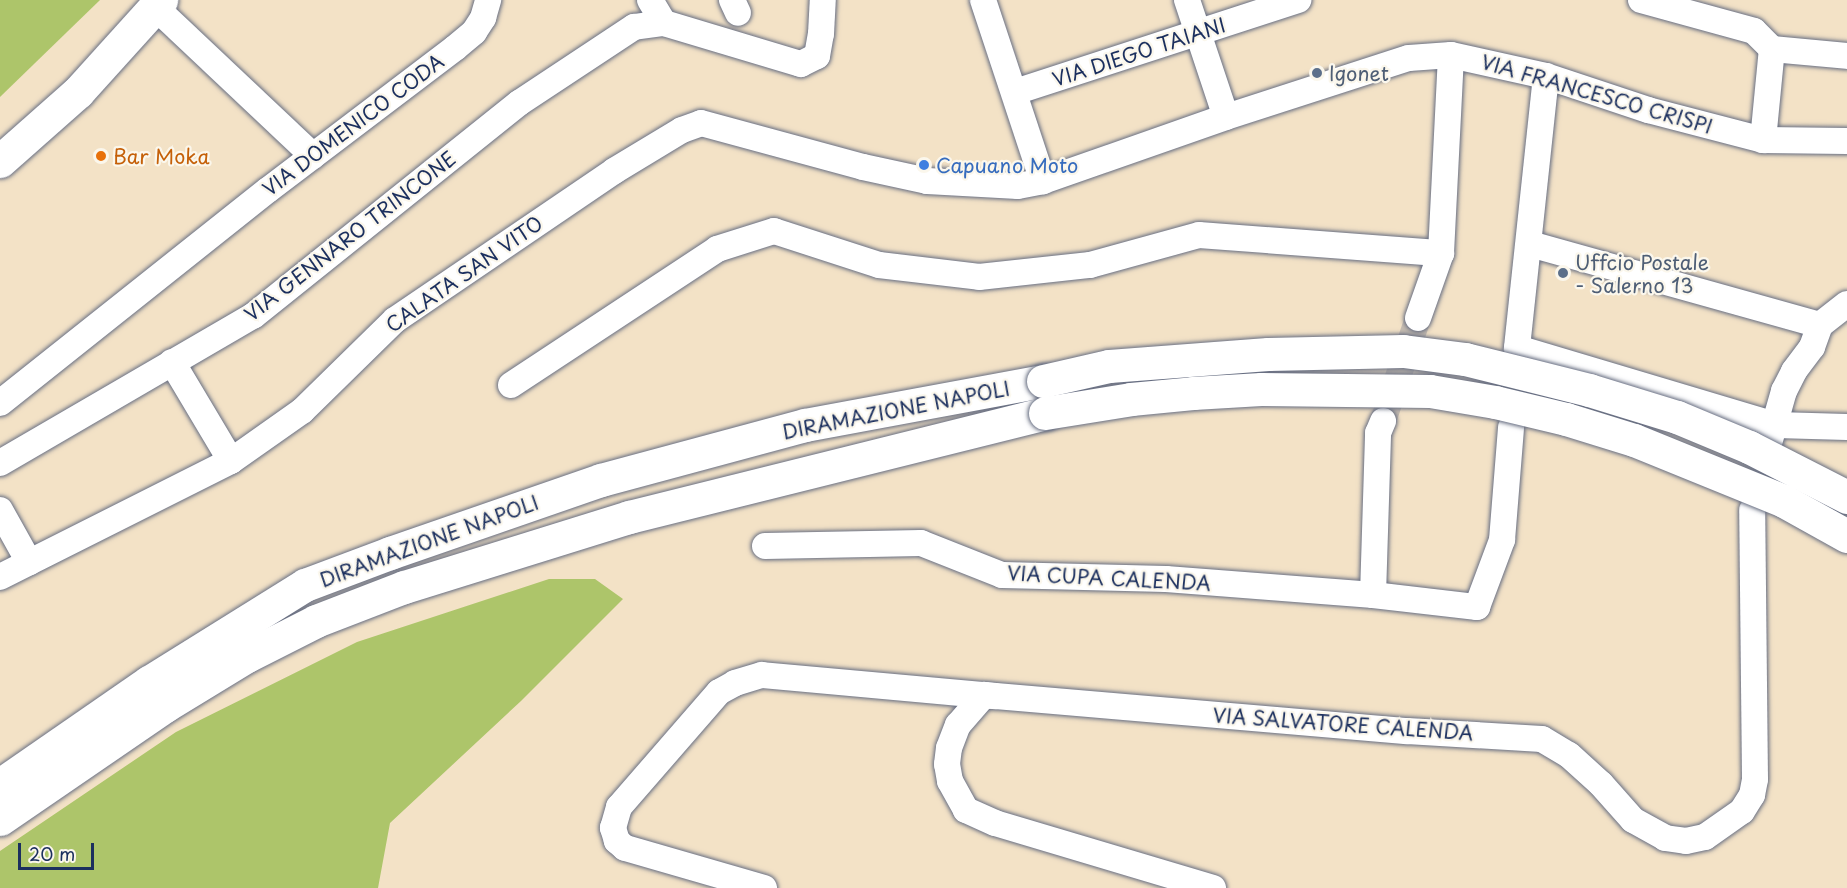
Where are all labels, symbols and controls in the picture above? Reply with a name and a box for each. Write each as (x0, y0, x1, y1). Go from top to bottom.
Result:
street label: VIA DIEGO TAIANI (1048, 12, 1230, 92)
street label: VIA DOMENICO CODA (256, 48, 450, 202)
street label: VIA FRANCESCO CRISPI (1479, 49, 1715, 139)
place label: Igonet (1329, 61, 1389, 85)
marker: Igonet (1310, 66, 1324, 80)
place label: Bar Moka (113, 144, 209, 168)
street label: VIA GENNARO TRINCONE (239, 146, 461, 326)
marker: Bar Moka (94, 149, 108, 163)
place label: Capuano Moto (936, 153, 1078, 177)
marker: Capuano Moto (917, 158, 931, 172)
street label: CALATA SAN VITO (381, 211, 547, 337)
place label: Uffcio Postale - Salerno 13 (1575, 250, 1709, 297)
marker: Uffcio Postale - Salerno 13 (1556, 266, 1570, 280)
street label: DIRAMAZIONE NAPOLI (780, 376, 1012, 444)
street label: DIRAMAZIONE NAPOLI (316, 490, 542, 592)
street label: VIA CUPA CALENDA (1007, 561, 1211, 595)
street label: VIA SALVATORE CALENDA (1210, 703, 1476, 745)
scale bar (21, 831, 98, 869)
text: 20 m (29, 840, 75, 867)

